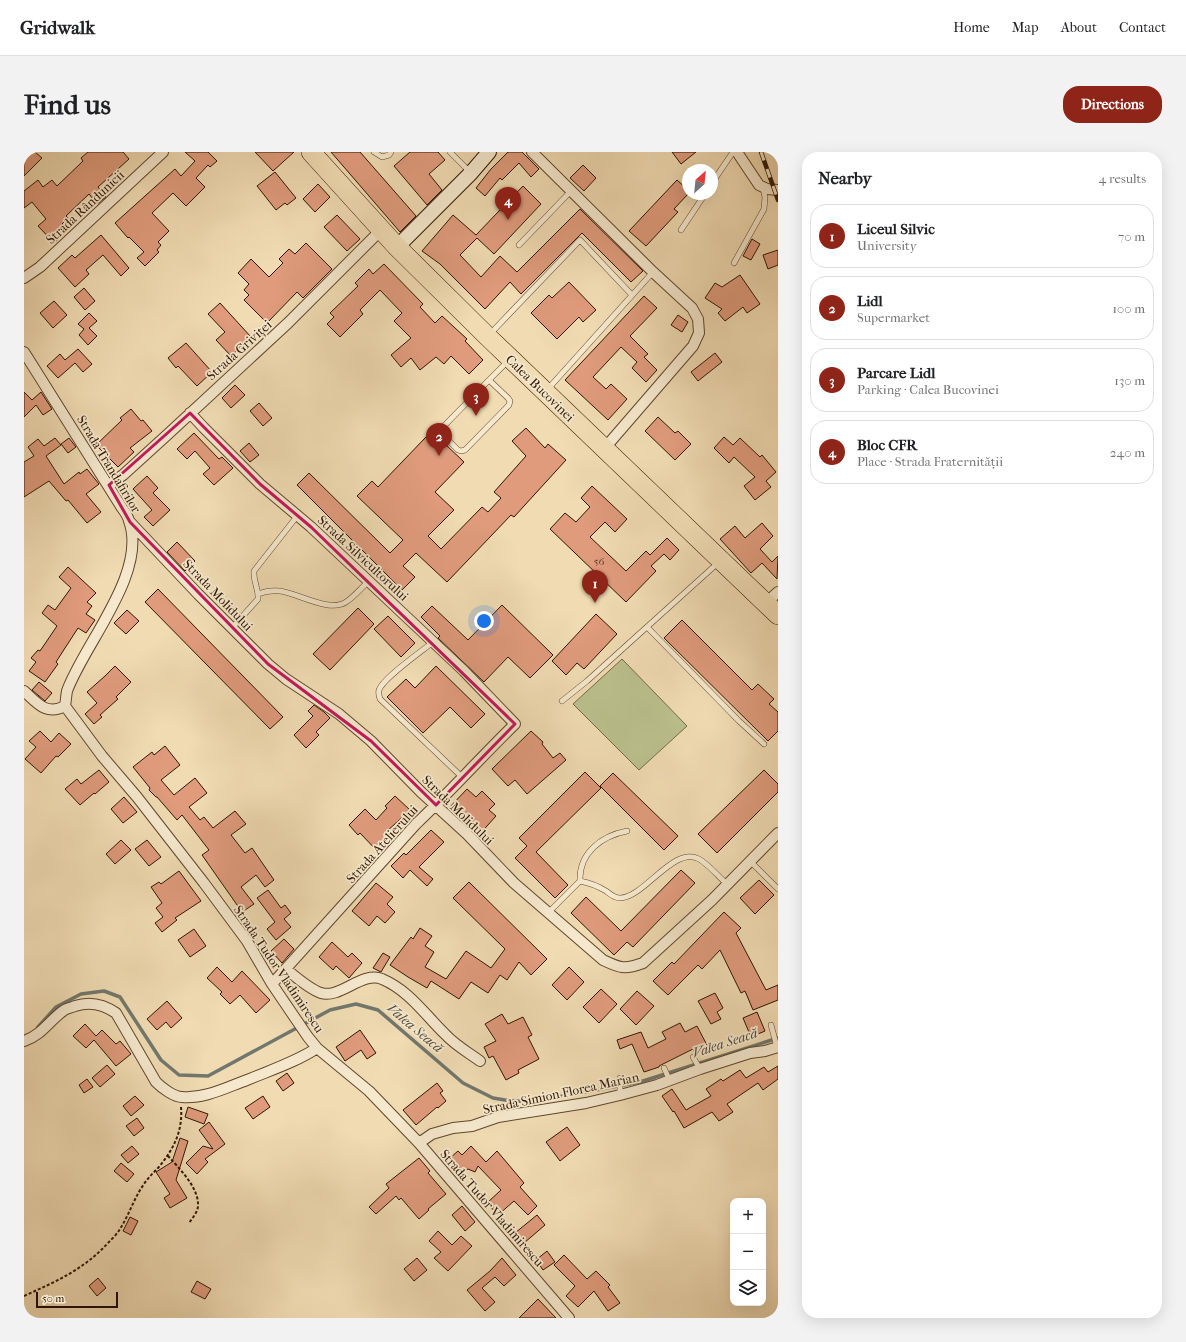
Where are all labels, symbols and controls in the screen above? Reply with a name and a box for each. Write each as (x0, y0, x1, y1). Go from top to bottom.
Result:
text: Gridwalk (20, 17, 95, 39)
text: Home (953, 19, 990, 36)
text: Map (1012, 19, 1039, 36)
text: About (1061, 19, 1097, 36)
text: Contact (1119, 19, 1166, 36)
button: Directions (1063, 86, 1162, 123)
text: Find us (24, 88, 111, 121)
north arrow (682, 164, 718, 200)
street label: Strada Rândunicii (43, 167, 127, 247)
text: Nearby (818, 168, 872, 188)
text: 4 results (1099, 171, 1146, 186)
pin: 4 (495, 187, 521, 220)
text: Liceul Silvic (857, 220, 935, 238)
text: 1 (830, 229, 834, 244)
text: 70 m (1118, 229, 1145, 244)
text: University (857, 238, 917, 253)
text: Lidl (857, 292, 883, 310)
text: 2 (829, 301, 835, 316)
text: 100 m (1112, 301, 1145, 316)
text: Supermarket (857, 310, 930, 325)
street label: Strada Griviței (203, 317, 275, 383)
street label: Calea Bucovinei (503, 352, 577, 425)
text: Parcare Lidl (857, 364, 935, 382)
text: 3 (829, 373, 835, 388)
text: 130 m (1114, 373, 1145, 388)
text: Parking · Calea Bucovinei (857, 382, 999, 397)
pin: 3 (463, 383, 489, 416)
street label: Strada Trandafirilor (74, 413, 144, 516)
pin: 2 (426, 423, 452, 456)
text: Bloc CFR (857, 436, 917, 454)
text: 4 (828, 445, 836, 460)
text: 240 m (1110, 445, 1145, 460)
text: Place · Strada Fraternității (857, 454, 1003, 469)
street label: Strada Silvicultorului (315, 512, 412, 604)
house number: 56 (594, 555, 604, 568)
street label: Strada Molidului (180, 556, 256, 634)
pin: 1 (582, 570, 608, 603)
your location (474, 611, 494, 631)
street label: Strada Molidului (419, 772, 497, 848)
street label: Strada Atelierului (343, 802, 421, 886)
street label: Strada Tudor Vladimirescu (231, 903, 328, 1036)
water label: Valea Seacă (384, 1000, 447, 1057)
water label: Valea Seacă (690, 1024, 760, 1062)
street label: Strada Simion Florea Marian (482, 1069, 641, 1117)
street label: Strada Tudor Vladimirescu (437, 1146, 547, 1270)
map controls (730, 1198, 766, 1306)
button: + (730, 1198, 766, 1234)
button: − (730, 1234, 766, 1270)
button: layers (730, 1270, 766, 1306)
scale bar (36, 1290, 118, 1309)
text: 50 m (42, 1292, 64, 1305)

